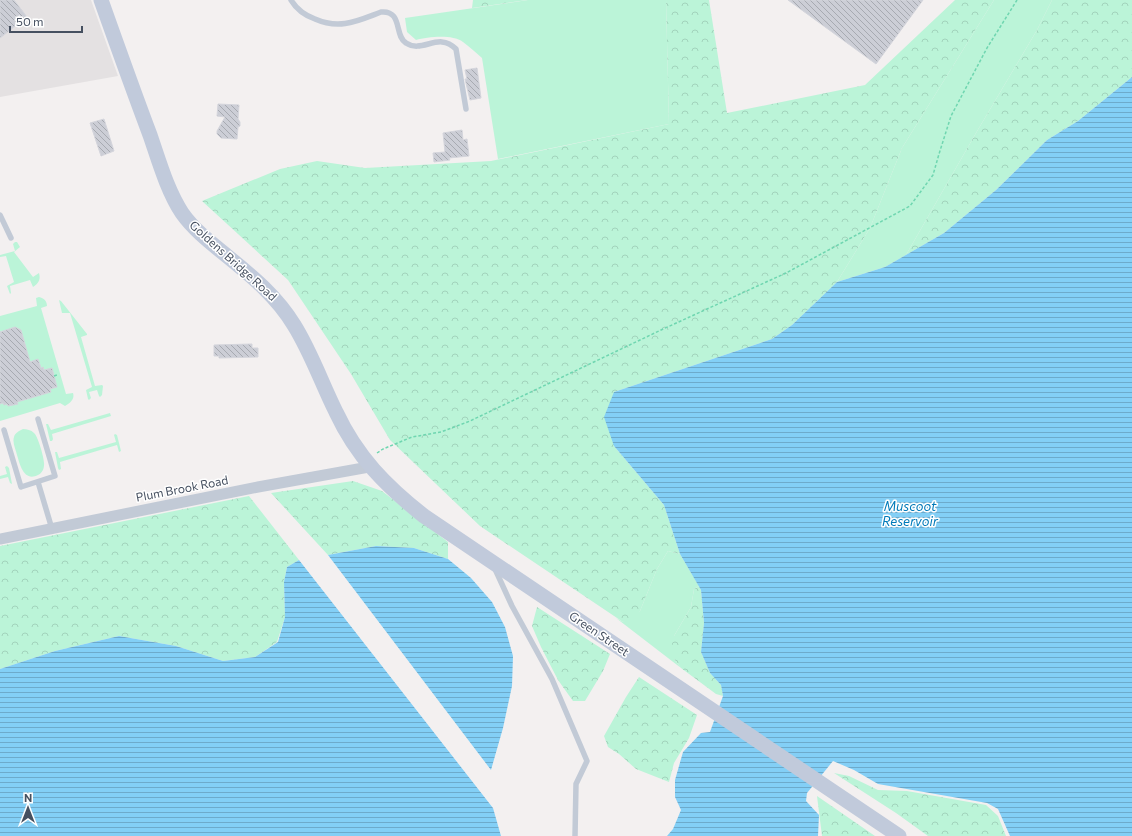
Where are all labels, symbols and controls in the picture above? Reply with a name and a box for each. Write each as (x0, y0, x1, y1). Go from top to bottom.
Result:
scale bar (10, 8, 82, 34)
text: 50 m (16, 14, 44, 28)
street label: Goldens Bridge Road (187, 217, 280, 303)
street label: Plum Brook Road (135, 472, 229, 504)
water label: Muscoot Reservoir (882, 498, 939, 529)
street label: Green Street (567, 608, 632, 658)
north arrow (8, 788, 48, 828)
text: N (24, 791, 32, 804)

